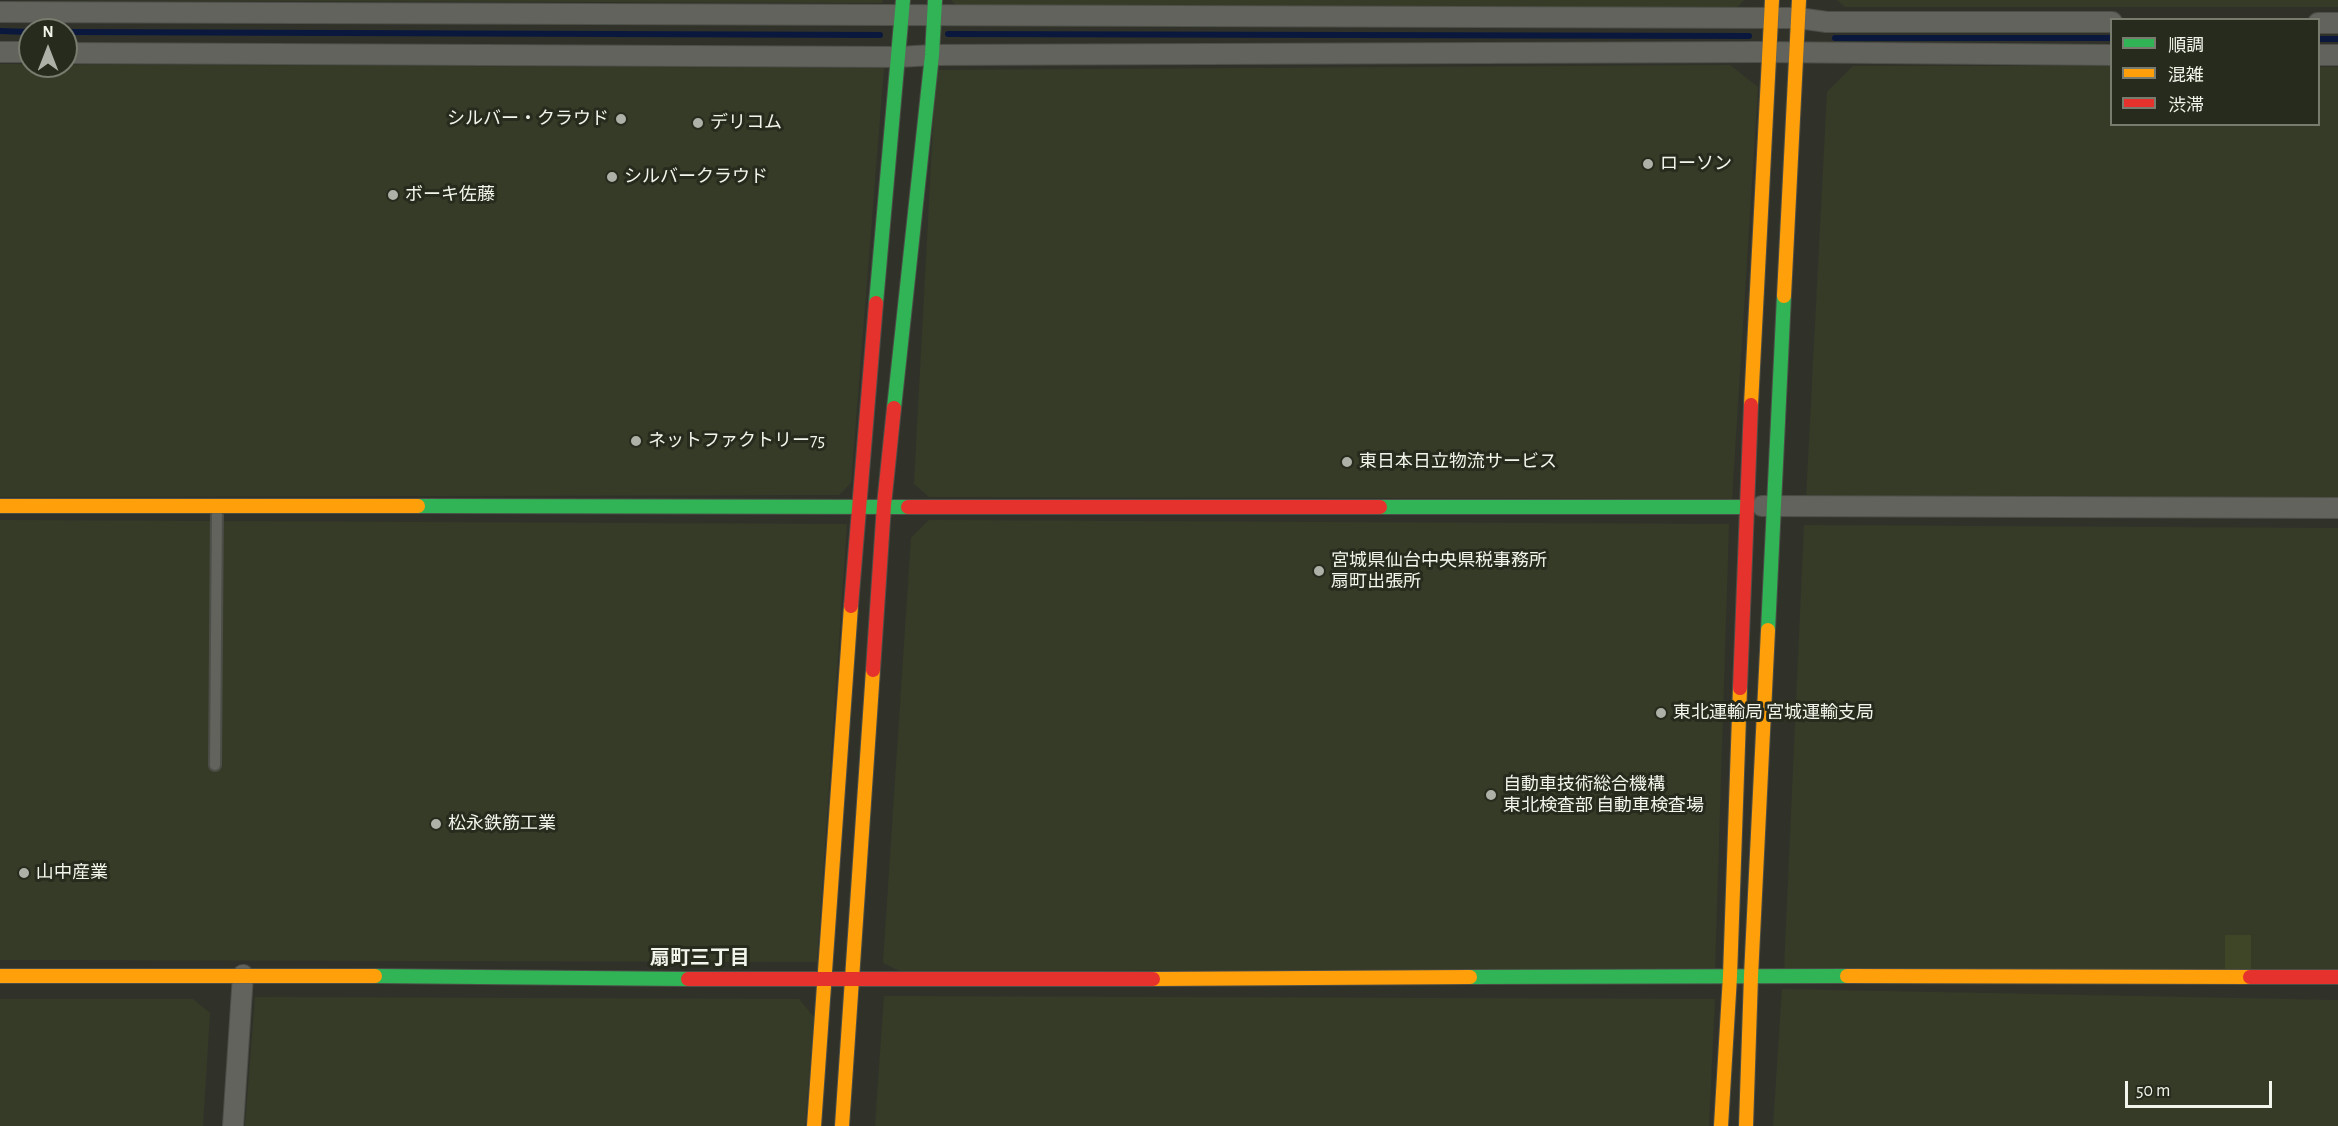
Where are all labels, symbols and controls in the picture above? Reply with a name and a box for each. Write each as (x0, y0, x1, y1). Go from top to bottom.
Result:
north arrow (18, 18, 78, 78)
legend (2110, 18, 2320, 126)
text: N (42, 24, 54, 40)
text: 順調 (2168, 37, 2204, 55)
text: 混雑 (2168, 67, 2204, 85)
text: 渋滞 (2168, 97, 2204, 115)
place label: シルバー・クラウド (447, 108, 609, 130)
marker: シルバー・クラウド (614, 112, 628, 126)
place label: デリコム (710, 112, 782, 134)
marker: デリコム (691, 116, 705, 130)
place label: ローソン (1660, 153, 1732, 175)
marker: ローソン (1641, 157, 1655, 171)
place label: シルバークラウド (624, 166, 768, 188)
marker: シルバークラウド (605, 170, 619, 184)
place label: ボーキ佐藤 (405, 184, 495, 206)
marker: ボーキ佐藤 (386, 188, 400, 202)
place label: ネットファクトリー75 (648, 430, 825, 452)
marker: ネットファクトリー75 (629, 434, 643, 448)
place label: 東日本日立物流サービス (1359, 451, 1557, 473)
marker: 東日本日立物流サービス (1340, 455, 1354, 469)
place label: 宮城県仙台中央県税事務所 扇町出張所 (1331, 550, 1547, 592)
marker: 宮城県仙台中央県税事務所 扇町出張所 (1312, 564, 1326, 578)
place label: 東北運輸局 宮城運輸支局 (1673, 702, 1874, 724)
marker: 東北運輸局 宮城運輸支局 (1654, 706, 1668, 720)
place label: 自動車技術総合機構 東北検査部 自動車検査場 (1503, 774, 1704, 816)
marker: 自動車技術総合機構 東北検査部 自動車検査場 (1484, 788, 1498, 802)
place label: 松永鉄筋工業 (448, 813, 556, 835)
marker: 松永鉄筋工業 (429, 817, 443, 831)
place label: 山中産業 (36, 862, 108, 884)
marker: 山中産業 (17, 866, 31, 880)
district label: 扇町三丁目 (650, 946, 750, 970)
scale bar (2128, 1069, 2275, 1107)
text: 50 m (2136, 1082, 2170, 1100)

